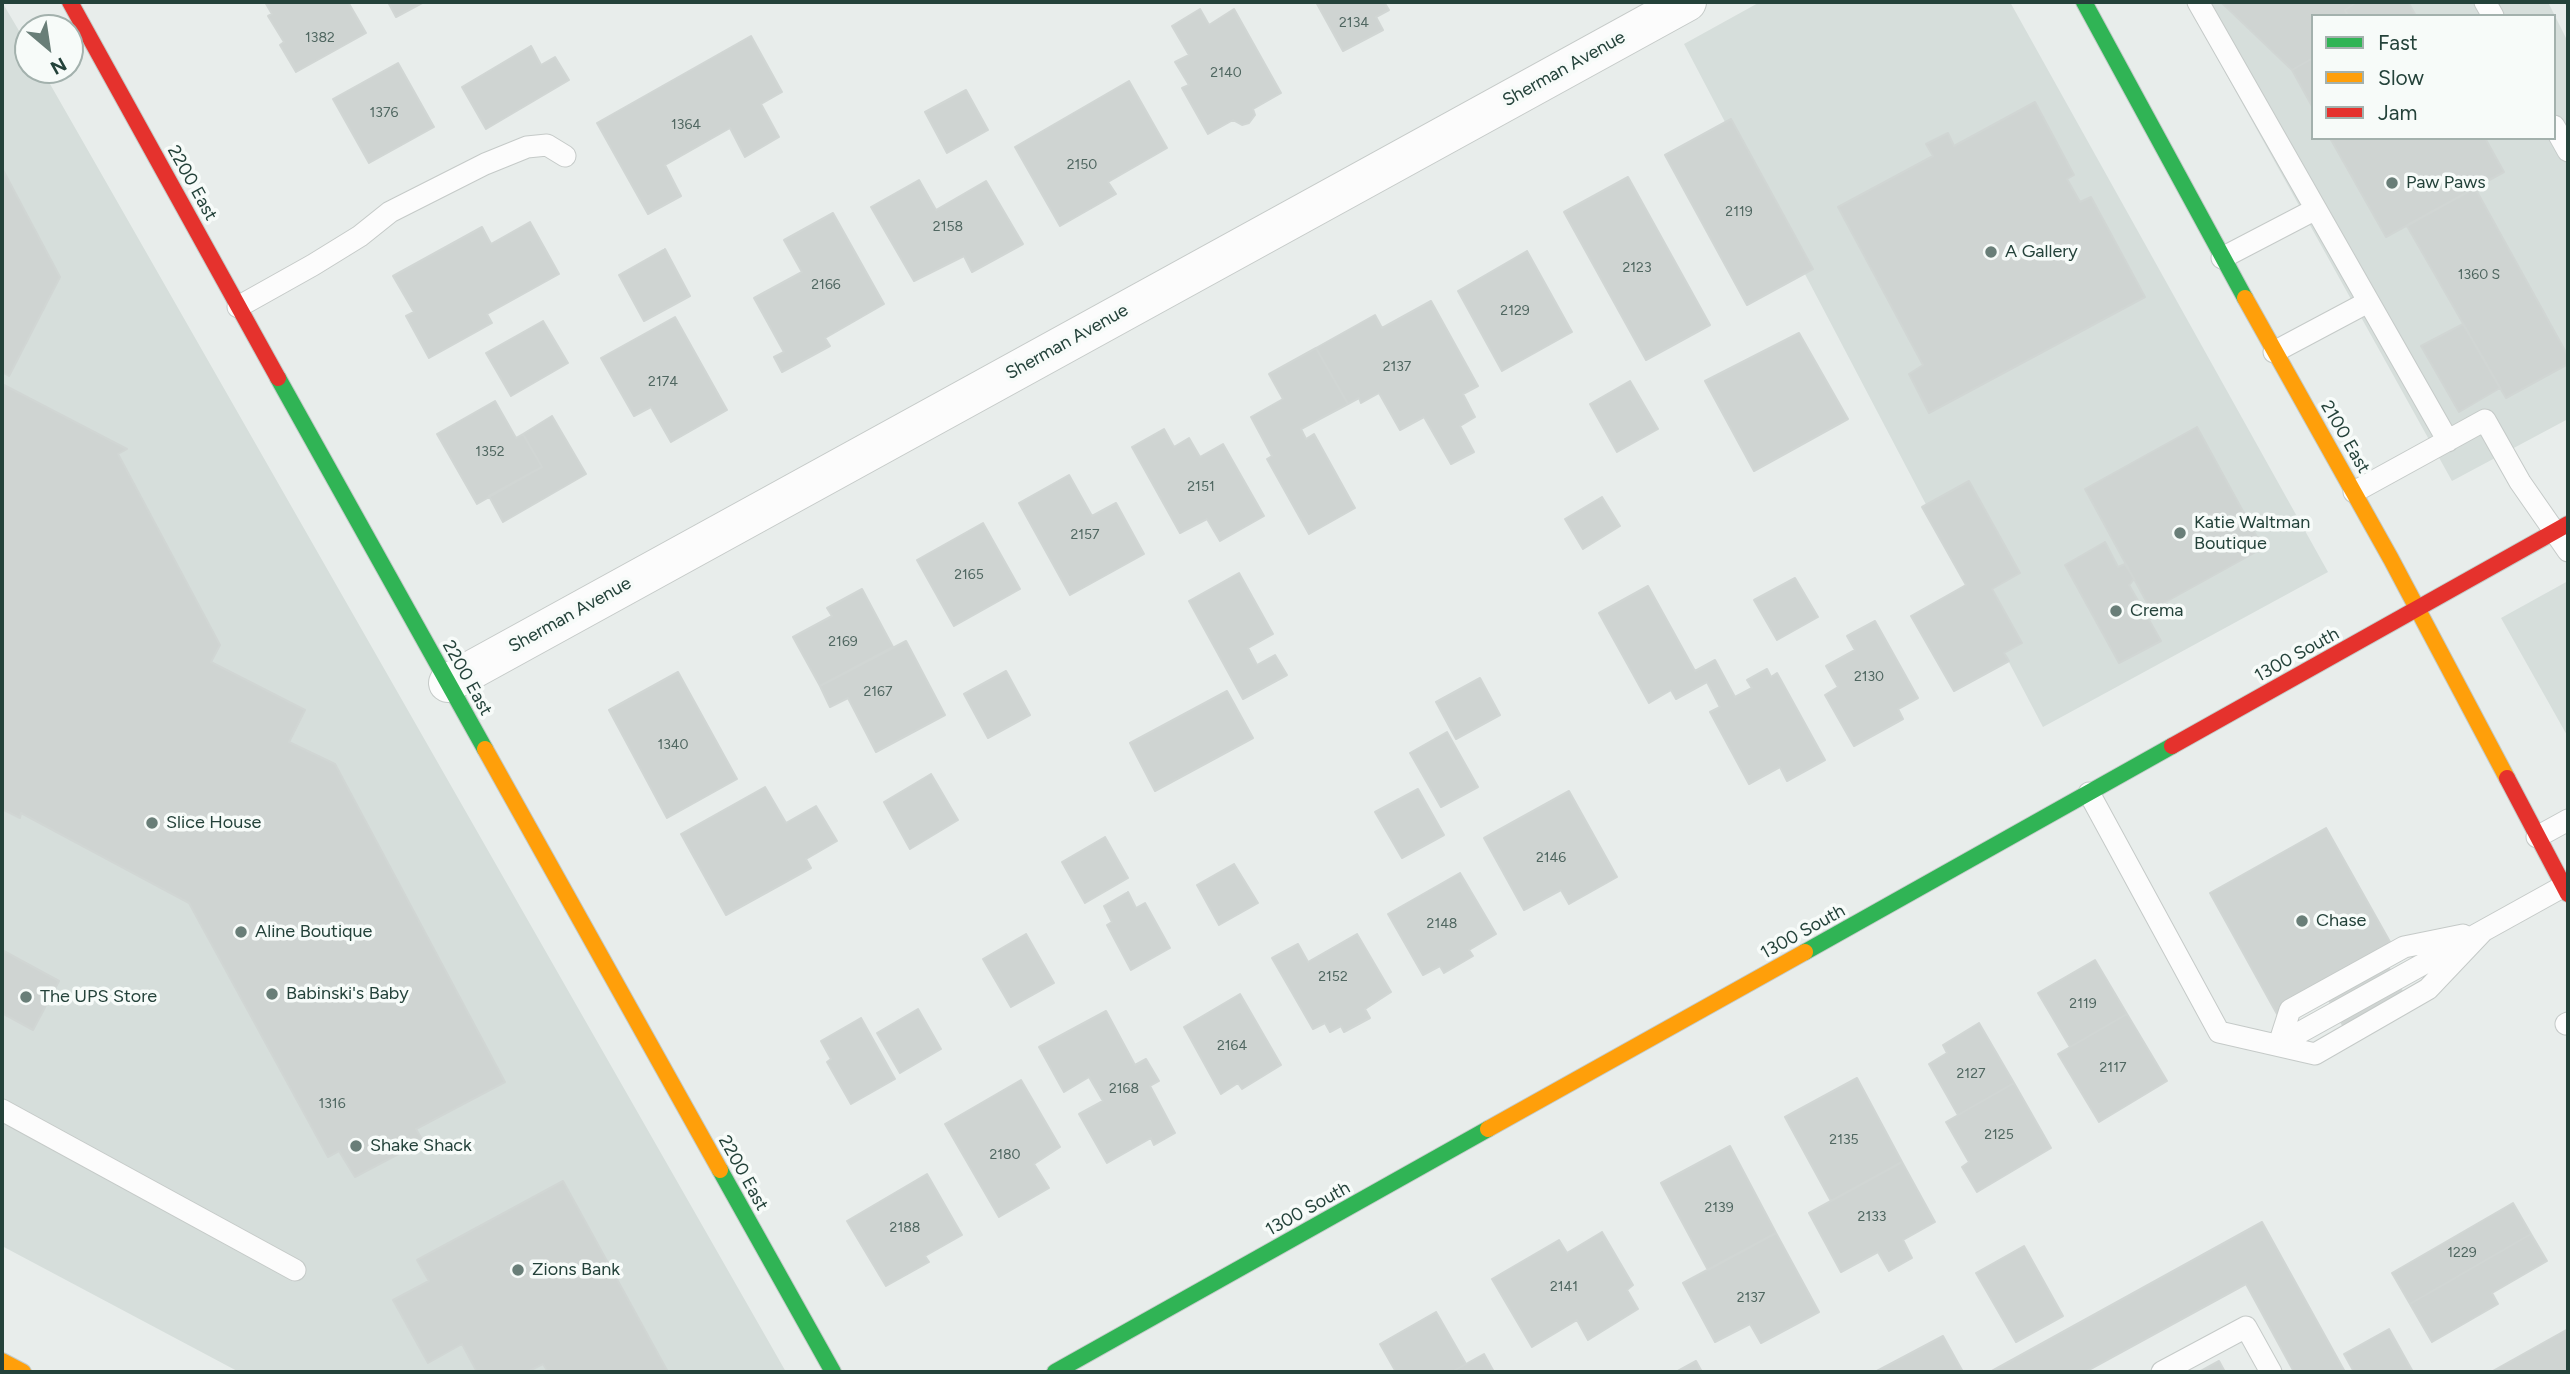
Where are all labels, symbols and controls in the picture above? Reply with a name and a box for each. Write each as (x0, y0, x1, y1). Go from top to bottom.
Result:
north arrow (14, 14, 84, 84)
legend (2311, 14, 2556, 140)
house number: 2134 (1339, 15, 1369, 31)
street label: Sherman Avenue (1499, 26, 1629, 112)
house number: 1382 (305, 30, 335, 46)
text: Fast (2378, 30, 2418, 55)
text: N (46, 52, 70, 80)
house number: 2140 (1210, 65, 1242, 81)
text: Slow (2378, 65, 2424, 90)
text: Jam (2378, 100, 2417, 125)
house number: 1376 (370, 105, 398, 121)
house number: 1364 (671, 117, 701, 133)
street label: 2200 East (163, 142, 221, 224)
house number: 2150 (1067, 157, 1097, 173)
place label: Paw Paws (2406, 172, 2486, 194)
marker: Paw Paws (2384, 175, 2400, 191)
house number: 2119 (1725, 204, 1753, 220)
house number: 2158 (933, 219, 963, 235)
place label: A Gallery (2005, 241, 2078, 263)
marker: A Gallery (1983, 244, 1999, 260)
house number: 2123 (1622, 260, 1652, 276)
house number: 1360 S (2458, 267, 2500, 283)
house number: 2166 (811, 277, 841, 293)
street label: Sherman Avenue (1002, 299, 1132, 385)
house number: 2129 (1500, 303, 1530, 319)
house number: 2137 (1383, 359, 1411, 375)
house number: 2174 (648, 374, 678, 390)
street label: 2100 East (2316, 397, 2374, 477)
house number: 1352 (475, 444, 505, 460)
house number: 2151 (1187, 479, 1215, 495)
place label: Katie Waltman Boutique (2194, 512, 2310, 554)
marker: Katie Waltman Boutique (2172, 525, 2188, 541)
house number: 2157 (1070, 527, 1100, 543)
house number: 2165 (954, 567, 984, 583)
street label: Sherman Avenue (505, 572, 635, 658)
place label: Crema (2130, 600, 2183, 622)
marker: Crema (2108, 603, 2124, 619)
street label: 1300 South (2251, 623, 2343, 687)
house number: 2169 (828, 634, 858, 650)
street label: 2200 East (438, 637, 496, 719)
house number: 2130 (1854, 669, 1884, 685)
house number: 2167 (863, 684, 893, 700)
house number: 1340 (657, 737, 689, 753)
place label: Slice House (166, 812, 261, 834)
marker: Slice House (144, 815, 160, 831)
house number: 2146 (1536, 850, 1566, 866)
street label: 1300 South (1757, 900, 1849, 964)
place label: Chase (2316, 910, 2366, 932)
marker: Chase (2294, 913, 2310, 929)
house number: 2148 (1427, 916, 1457, 932)
place label: Aline Boutique (255, 921, 372, 943)
marker: Aline Boutique (233, 924, 249, 940)
house number: 2152 (1318, 969, 1348, 985)
place label: Babinski's Baby (286, 983, 409, 1005)
place label: The UPS Store (40, 986, 157, 1008)
marker: Babinski's Baby (264, 986, 280, 1002)
marker: The UPS Store (18, 989, 34, 1005)
house number: 2119 (2069, 996, 2097, 1012)
house number: 2164 (1217, 1038, 1247, 1054)
house number: 2117 (2100, 1060, 2126, 1076)
house number: 2127 (1957, 1066, 1985, 1082)
house number: 2168 (1109, 1081, 1139, 1097)
house number: 1316 (318, 1096, 346, 1112)
house number: 2125 (1984, 1127, 2014, 1143)
street label: 2200 East (714, 1132, 772, 1214)
house number: 2135 (1829, 1132, 1859, 1148)
place label: Shake Shack (370, 1135, 472, 1157)
marker: Shake Shack (348, 1138, 364, 1154)
house number: 2180 (989, 1147, 1021, 1163)
street label: 1300 South (1262, 1177, 1354, 1241)
house number: 2139 (1704, 1200, 1734, 1216)
house number: 2133 (1858, 1209, 1886, 1225)
house number: 2188 (890, 1220, 920, 1236)
house number: 1229 (2447, 1245, 2477, 1261)
place label: Zions Bank (532, 1259, 620, 1281)
marker: Zions Bank (510, 1262, 526, 1278)
house number: 2141 (1550, 1279, 1578, 1295)
house number: 2137 (1737, 1290, 1765, 1306)

